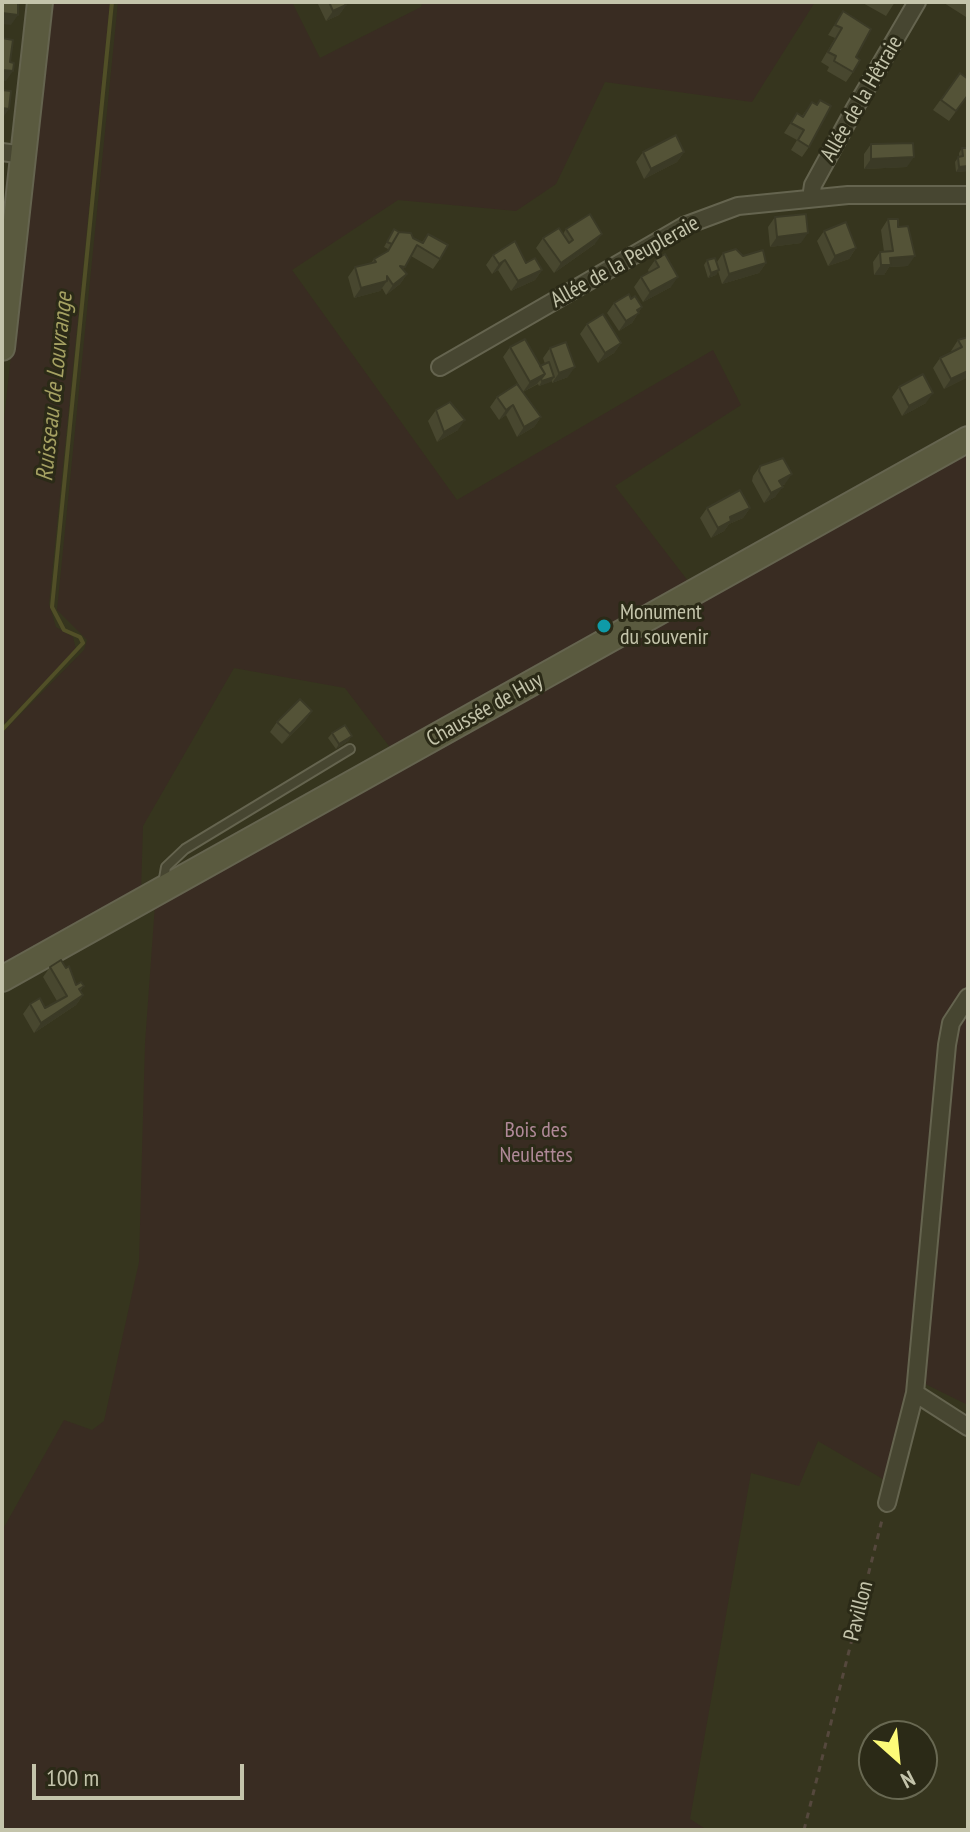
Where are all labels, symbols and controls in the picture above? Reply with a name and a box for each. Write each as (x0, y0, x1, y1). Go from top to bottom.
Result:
street label: Allée de la Hêtraie (815, 31, 909, 167)
street label: Allée de la Peupleraie (546, 210, 704, 314)
water label: Ruisseau de Louvrange (31, 291, 79, 483)
place label: Monument du souvenir (620, 600, 708, 652)
marker: Monument du souvenir (595, 617, 613, 635)
street label: Chaussée de Huy (422, 667, 548, 753)
park label: Bois des Neulettes (499, 1118, 573, 1170)
street label: Pavillon (839, 1578, 879, 1644)
north arrow (858, 1720, 938, 1800)
scale bar (36, 1748, 248, 1798)
text: 100 m (46, 1762, 99, 1793)
text: N (896, 1764, 920, 1795)

